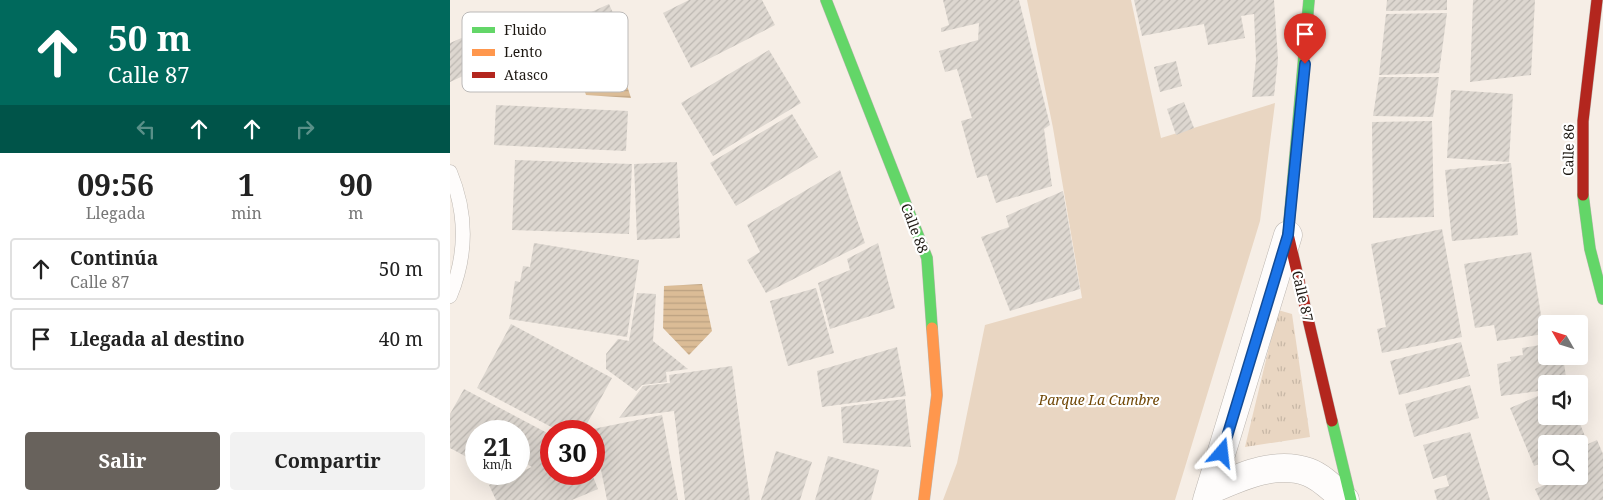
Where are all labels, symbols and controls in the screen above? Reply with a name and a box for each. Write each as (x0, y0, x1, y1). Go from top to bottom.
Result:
legend (462, 12, 628, 92)
pin (1284, 13, 1326, 64)
text: 50 m (108, 14, 191, 61)
icon: ahead (25, 20, 90, 85)
text: Fluido (504, 20, 547, 39)
icon: arrive (1291, 20, 1319, 48)
text: Lento (504, 42, 542, 61)
text: Calle 87 (108, 59, 190, 89)
text: Atasco (504, 65, 548, 84)
icon: left (132, 115, 160, 143)
icon: ahead (185, 115, 213, 143)
icon: ahead (238, 115, 266, 143)
icon: right (291, 115, 319, 143)
street label: Calle 86 (1558, 124, 1578, 176)
text: 09:56 (77, 164, 154, 205)
text: 1 (238, 164, 255, 205)
text: 90 (339, 164, 373, 205)
street label: Calle 88 (897, 200, 933, 256)
text: Llegada (86, 202, 146, 224)
text: min (231, 202, 262, 224)
text: m (348, 202, 363, 224)
text: Continúa (70, 245, 158, 271)
icon: ahead (27, 255, 55, 283)
text: 50 m (379, 256, 423, 282)
street label: Calle 87 (1288, 269, 1318, 324)
text: Calle 87 (70, 271, 129, 293)
north arrow (1538, 315, 1588, 365)
map controls (1538, 315, 1588, 485)
icon: arrive (27, 325, 55, 353)
text: Llegada al destino (70, 326, 245, 352)
text: 40 m (379, 326, 423, 352)
button: sound (1538, 375, 1588, 425)
park label: Parque La Cumbre (1037, 390, 1160, 409)
speed limit sign: 30 (540, 420, 605, 485)
position arrow (1195, 426, 1247, 478)
text: 21 (483, 429, 512, 463)
button: Salir (25, 432, 220, 490)
button: Compartir (230, 432, 425, 490)
button: search (1538, 435, 1588, 485)
text: km/h (483, 456, 512, 473)

